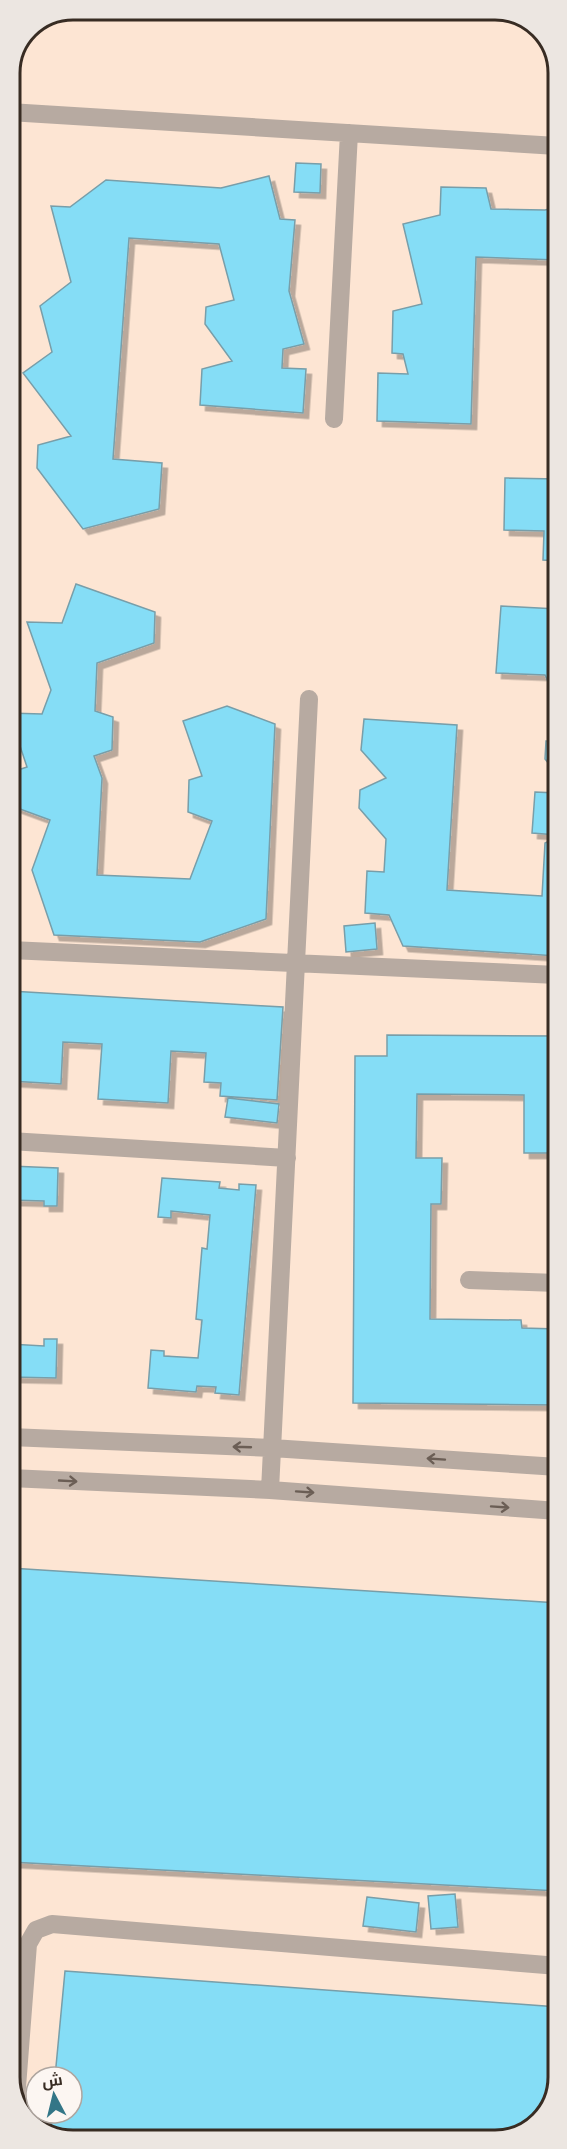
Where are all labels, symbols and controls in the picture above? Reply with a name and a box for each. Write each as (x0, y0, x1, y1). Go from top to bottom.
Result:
one-way arrow (232, 1441, 252, 1452)
one-way arrow (427, 1453, 447, 1464)
one-way arrow (58, 1475, 78, 1486)
one-way arrow (295, 1487, 315, 1498)
one-way arrow (489, 1501, 509, 1512)
north arrow (24, 2065, 84, 2125)
text: ش (41, 2068, 64, 2093)

